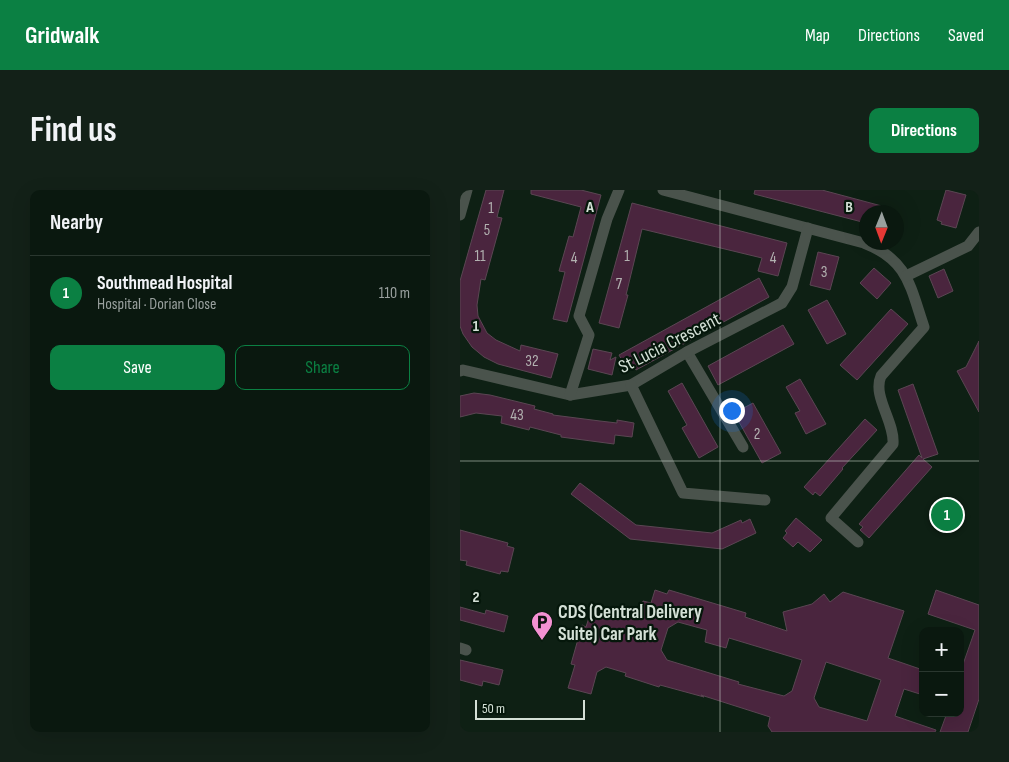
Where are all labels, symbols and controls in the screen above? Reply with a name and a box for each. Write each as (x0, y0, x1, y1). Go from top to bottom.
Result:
text: Gridwalk (25, 21, 99, 50)
text: Map (805, 25, 830, 46)
text: Directions (858, 25, 920, 46)
text: Saved (948, 25, 984, 46)
button: Directions (869, 108, 979, 153)
text: Find us (30, 109, 117, 152)
text: A (585, 198, 594, 217)
text: B (845, 198, 853, 217)
house number: 1 (488, 199, 494, 218)
north arrow (859, 205, 904, 250)
text: Nearby (50, 210, 103, 235)
house number: 5 (484, 221, 490, 240)
house number: 11 (474, 247, 486, 266)
house number: 1 (624, 247, 630, 266)
house number: 4 (571, 249, 578, 268)
house number: 4 (770, 249, 777, 268)
house number: 3 (821, 263, 827, 282)
text: Southmead Hospital (97, 272, 232, 295)
house number: 7 (616, 275, 623, 294)
text: 1 (63, 284, 69, 303)
text: 110 m (379, 284, 410, 303)
text: Hospital · Dorian Close (97, 295, 217, 314)
street label: St Lucia Crescent (615, 308, 725, 379)
text: 1 (473, 317, 480, 336)
button: Save (50, 345, 225, 390)
button: Share (235, 345, 410, 390)
house number: 32 (525, 352, 539, 371)
your location (719, 398, 745, 424)
house number: 43 (510, 406, 524, 425)
house number: 2 (754, 425, 760, 444)
pin: 1 (931, 496, 963, 534)
text: 2 (472, 588, 480, 607)
place label: CDS (Central Delivery Suite) Car Park (558, 601, 702, 646)
parking icon: CDS (Central Delivery Suite) Car Park (530, 610, 554, 641)
map controls (919, 627, 964, 717)
button: + (919, 627, 964, 672)
button: − (919, 672, 964, 717)
scale bar (475, 697, 585, 720)
text: 50 m (482, 700, 505, 717)

